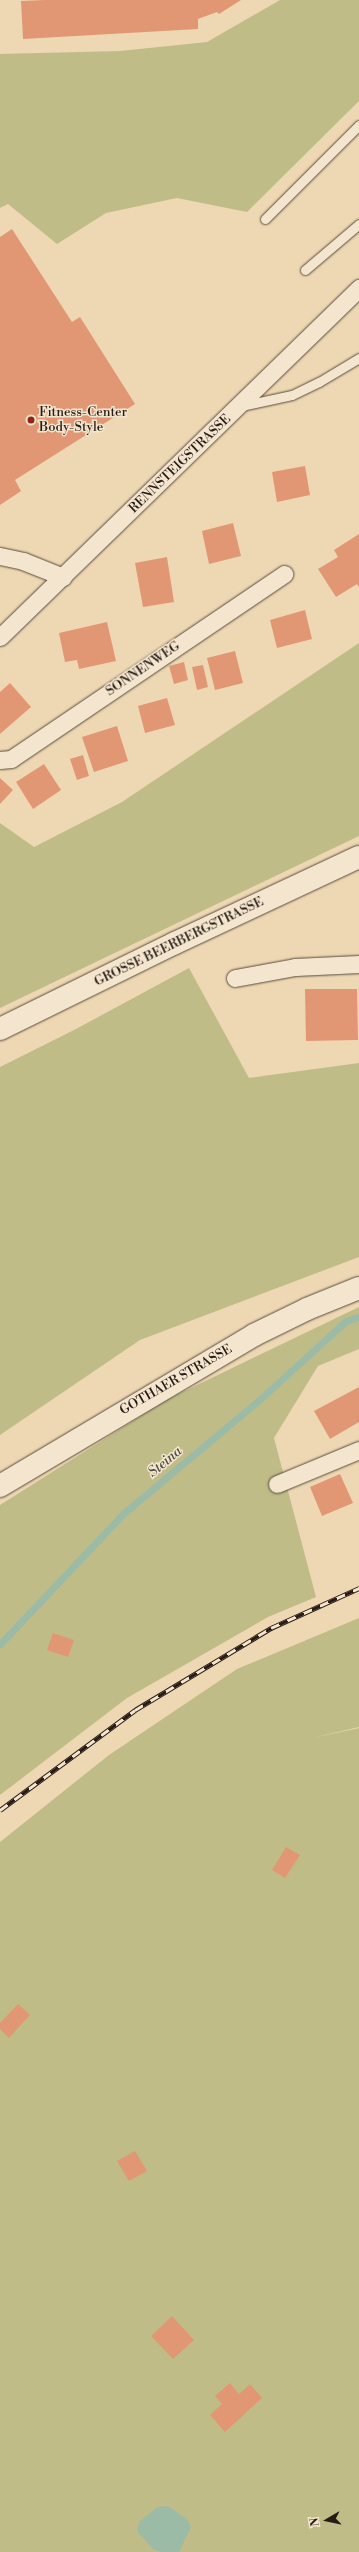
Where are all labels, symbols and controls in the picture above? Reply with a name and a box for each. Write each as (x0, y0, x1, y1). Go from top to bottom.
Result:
place label: Fitness-Center Body-Style (39, 405, 127, 436)
street label: RENNSTEIGSTRASSE (126, 411, 234, 517)
marker: Fitness-Center Body-Style (26, 415, 36, 425)
street label: SONNENWEG (103, 639, 183, 699)
street label: GROSSE BEERBERGSTRASSE (92, 894, 266, 990)
street label: GOTHAER STRASSE (117, 1341, 235, 1419)
water label: Steina (145, 1443, 185, 1481)
north arrow (307, 2500, 347, 2540)
text: N (308, 2516, 323, 2527)

